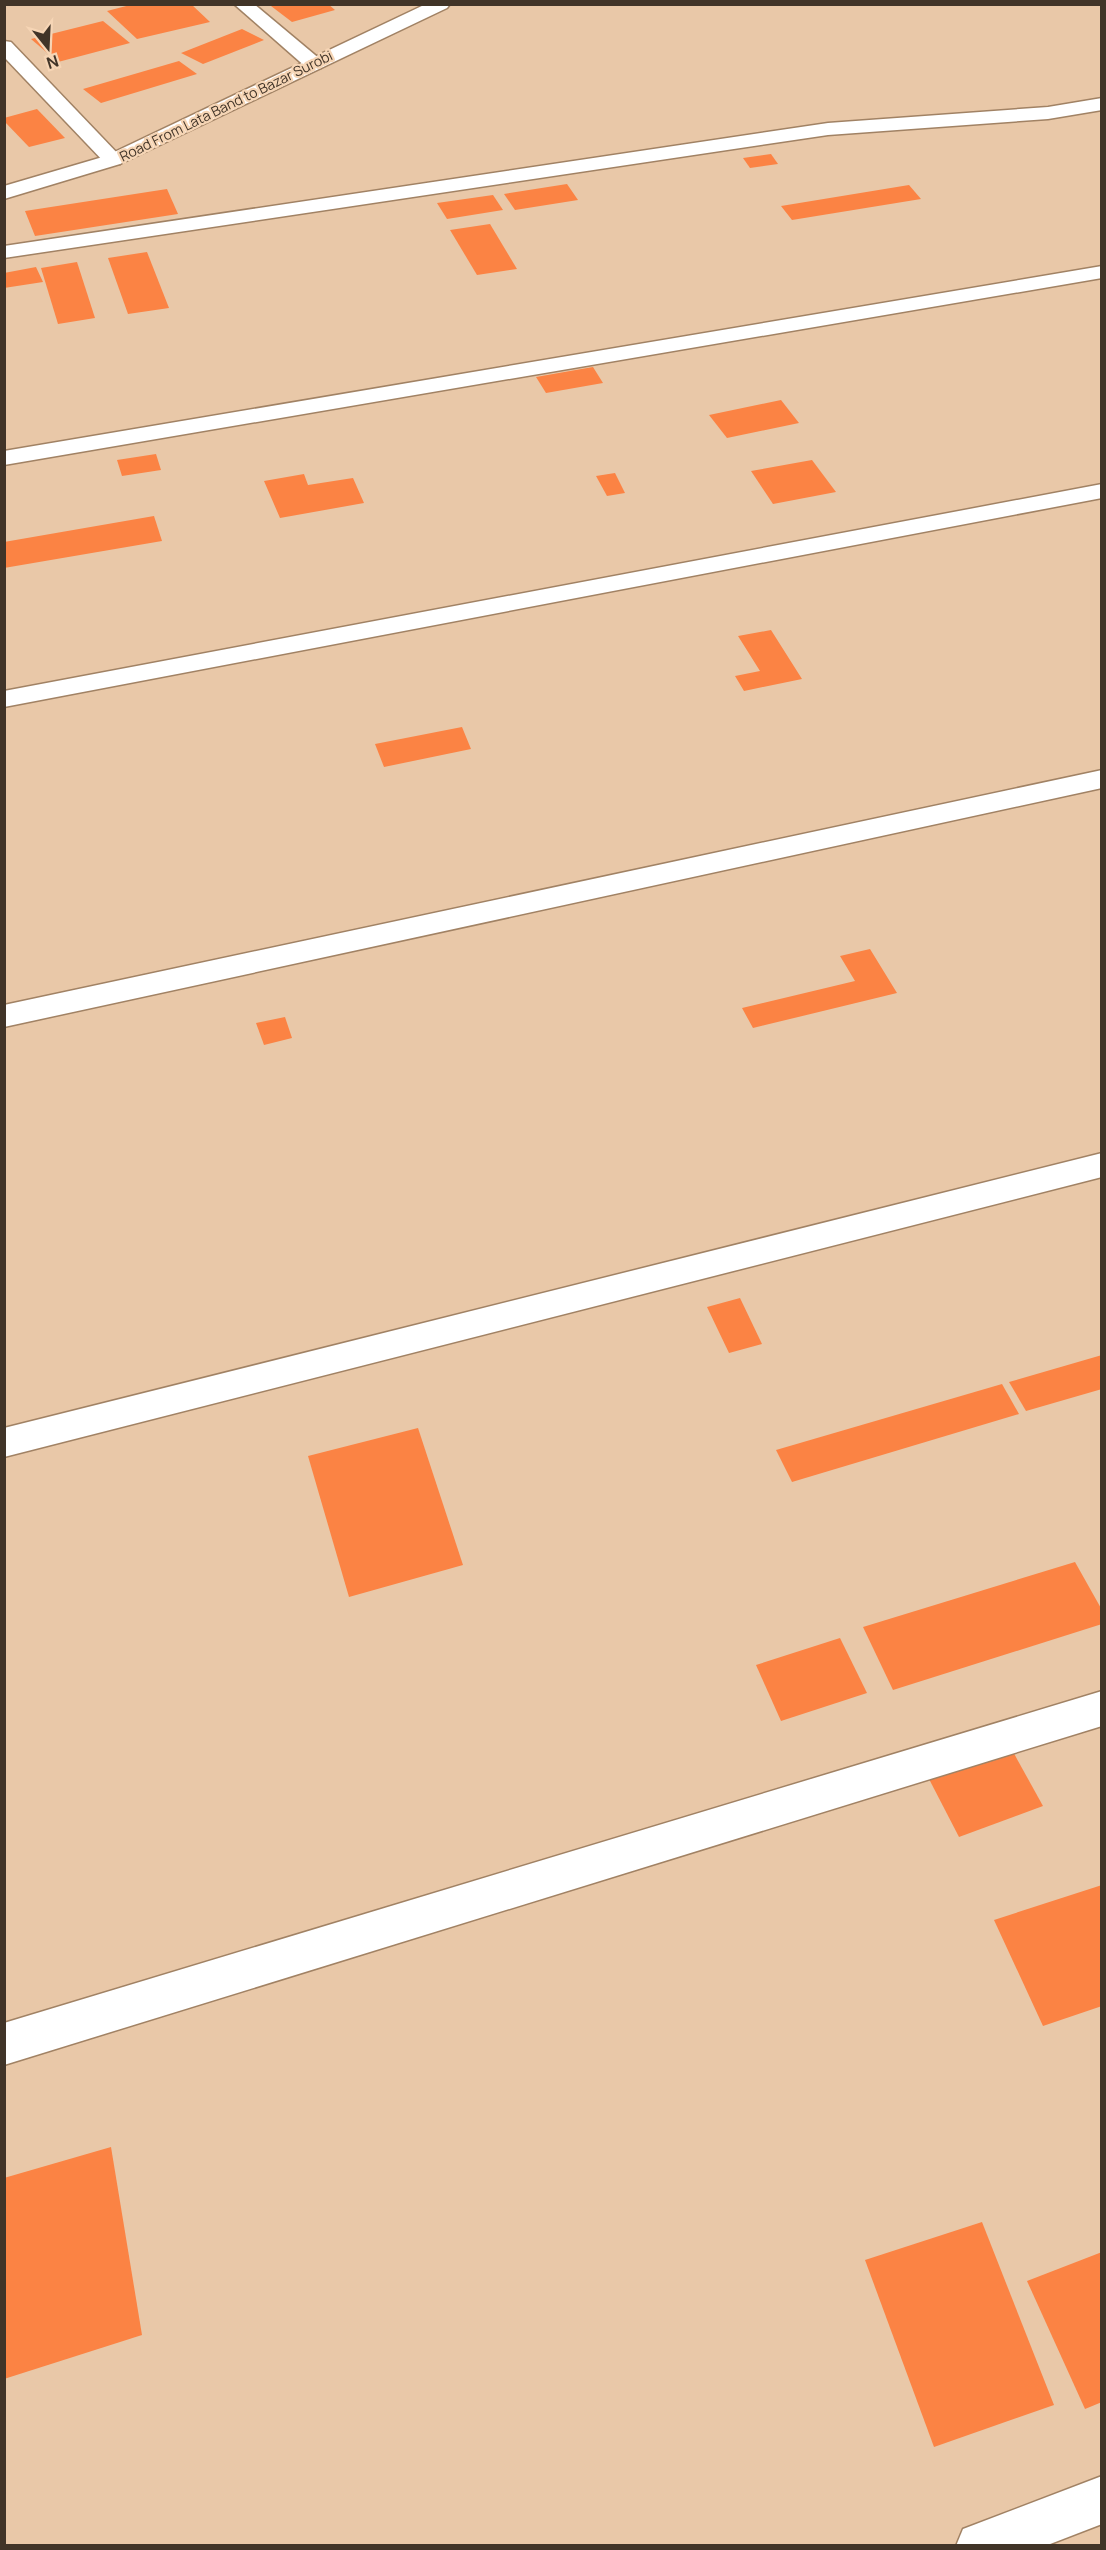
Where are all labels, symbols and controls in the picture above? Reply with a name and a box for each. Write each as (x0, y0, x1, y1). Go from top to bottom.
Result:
north arrow (18, 18, 78, 78)
street label: Road From Lata Band to Bazar Surobi (116, 46, 335, 166)
text: N (44, 50, 62, 75)

